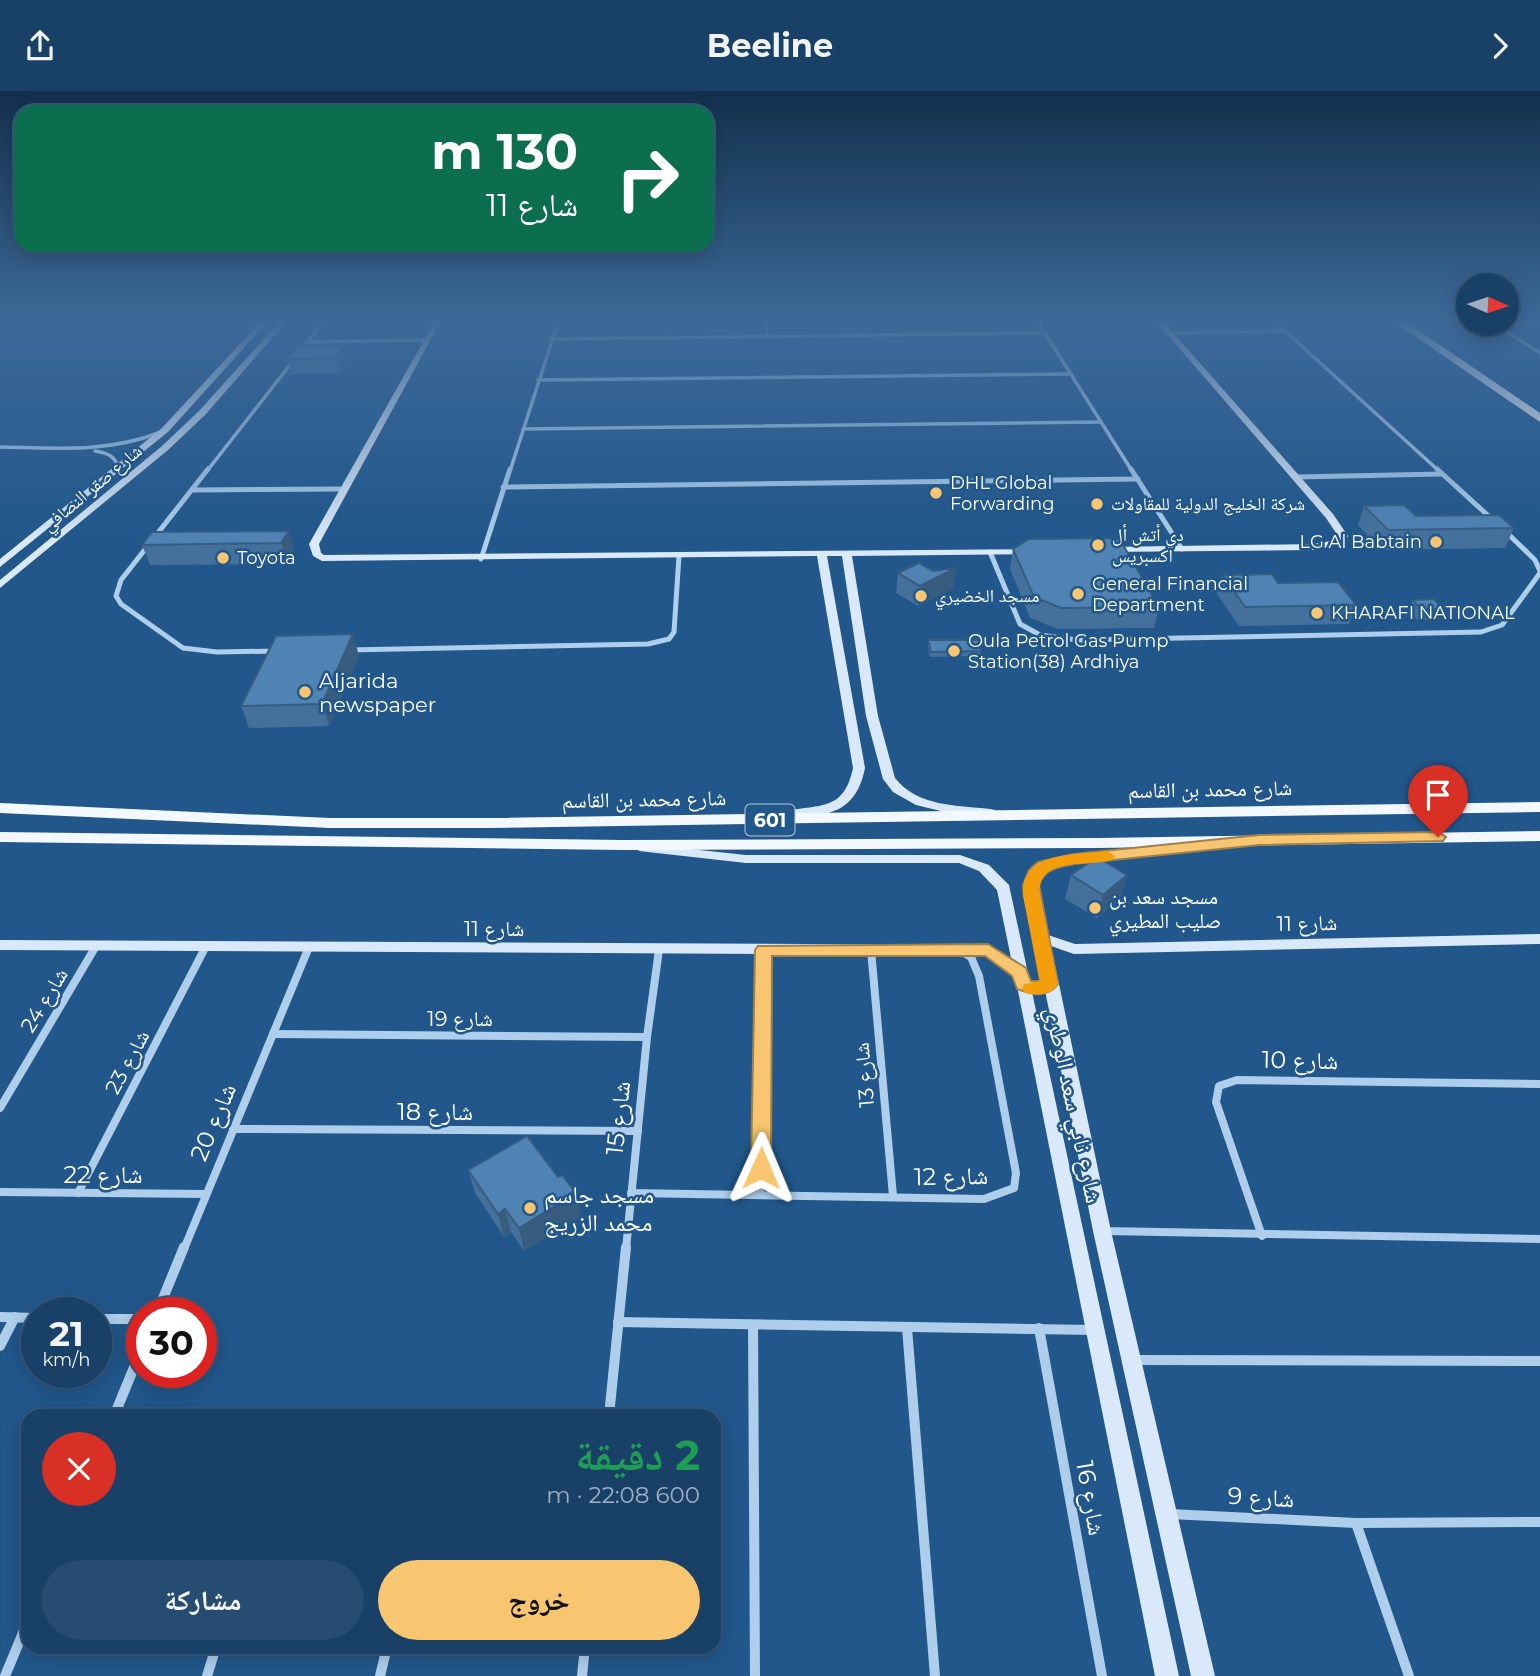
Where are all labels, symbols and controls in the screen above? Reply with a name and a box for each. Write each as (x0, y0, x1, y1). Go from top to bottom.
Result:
text: Beeline (707, 26, 833, 65)
icon: share (21, 27, 59, 65)
icon: forward (1481, 27, 1519, 65)
text: 130 m (431, 122, 578, 181)
icon: right (602, 133, 693, 224)
text: شارع 11 (486, 185, 578, 224)
north arrow (1456, 273, 1519, 336)
map controls (1456, 273, 1519, 336)
street label: شارع صقر النصافي (37, 440, 149, 539)
place label: DHL Global Forwarding (950, 472, 1054, 515)
marker: DHL Global Forwarding (928, 485, 944, 501)
place label: شركة الخليج الدولية للمقاولات (1111, 493, 1305, 516)
marker: شركة الخليج الدولية للمقاولات (1089, 496, 1105, 512)
place label: دي أتش أل اكسبريس (1112, 524, 1184, 567)
place label: LG Al Babtain (1300, 531, 1422, 553)
marker: LG Al Babtain (1428, 534, 1444, 550)
marker: دي أتش أل اكسبريس (1090, 537, 1106, 553)
place label: Toyota (237, 547, 296, 569)
marker: Toyota (215, 550, 231, 566)
place label: General Financial Department (1092, 573, 1248, 616)
place label: مسجد الخضيري (935, 585, 1039, 611)
marker: General Financial Department (1070, 586, 1086, 602)
marker: مسجد الخضيري (913, 588, 929, 604)
place label: KHARAFI NATIONAL (1331, 602, 1515, 624)
marker: KHARAFI NATIONAL (1309, 605, 1325, 621)
place label: Oula Petrol Gas Pump Station(38) Ardhiya (968, 630, 1168, 673)
marker: Oula Petrol Gas Pump Station(38) Ardhiya (946, 643, 962, 659)
place label: Aljarida newspaper (319, 668, 436, 717)
marker: Aljarida newspaper (297, 684, 313, 700)
pin (1408, 765, 1468, 837)
street label: شارع محمد بن القاسم (1128, 775, 1292, 805)
icon: arrive (1419, 776, 1457, 814)
street label: شارع محمد بن القاسم (562, 785, 726, 815)
road number: 601 (746, 805, 794, 835)
place label: مسجد سعد بن صليب المطيري (1109, 884, 1221, 937)
marker: مسجد سعد بن صليب المطيري (1087, 900, 1103, 916)
street label: شارع 11 (1276, 910, 1338, 937)
street label: شارع 11 (464, 916, 524, 942)
street label: شارع 24 (15, 963, 74, 1037)
street label: شارع نابي سعد الوطري (1034, 1004, 1109, 1207)
street label: شارع 19 (427, 1006, 493, 1032)
street label: شارع 23 (100, 1026, 155, 1099)
street label: شارع 13 (849, 1042, 880, 1108)
street label: شارع 10 (1261, 1045, 1338, 1076)
street label: شارع 20 (184, 1079, 243, 1166)
street label: شارع 15 (600, 1080, 637, 1157)
street label: شارع 18 (397, 1097, 473, 1127)
position arrow (724, 1131, 798, 1205)
street label: شارع 22 (63, 1160, 143, 1190)
street label: شارع 12 (914, 1161, 988, 1192)
place label: مسجد جاسم محمد الزريج (544, 1180, 654, 1238)
marker: مسجد جاسم محمد الزريج (522, 1200, 538, 1216)
speed limit sign: 30 (126, 1297, 217, 1388)
text: 21 (49, 1312, 84, 1355)
text: km/h (42, 1349, 91, 1371)
text: 2 دقيقة (575, 1429, 700, 1481)
button: close (42, 1432, 116, 1506)
street label: شارع 16 (1069, 1458, 1112, 1538)
text: 600 m · 22:08 (546, 1481, 700, 1509)
street label: شارع 9 (1227, 1481, 1295, 1514)
button: مشاركة (42, 1560, 364, 1640)
button: خروج (378, 1560, 700, 1640)

